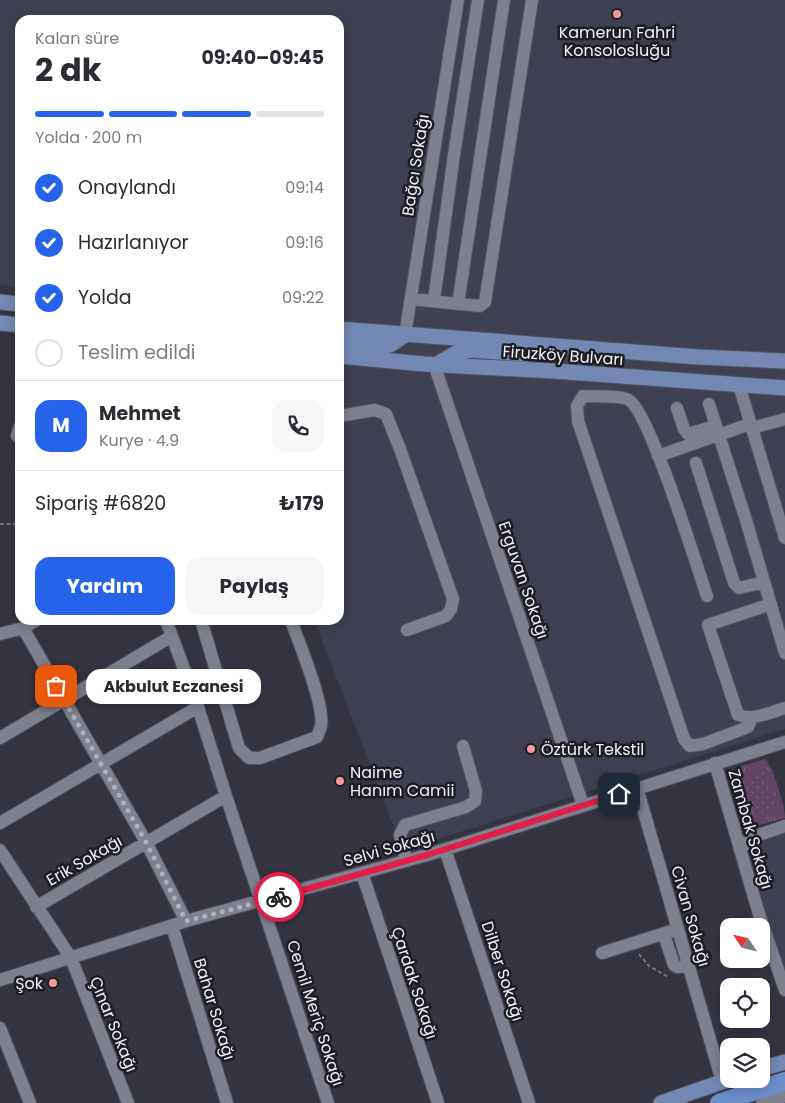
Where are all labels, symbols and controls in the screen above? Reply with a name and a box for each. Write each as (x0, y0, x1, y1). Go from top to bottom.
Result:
marker: Kamerun Fahri Konsolosluğu (611, 8, 623, 20)
place label: Kamerun Fahri Konsolosluğu (559, 21, 675, 62)
text: Kalan süre (35, 27, 119, 50)
text: 09:40–09:45 (201, 44, 324, 71)
text: 2 dk (35, 47, 102, 92)
street label: Bağcı Sokağı (396, 113, 435, 218)
text: Yolda · 200 m (35, 126, 142, 149)
icon: check (35, 174, 63, 202)
text: Onaylandı (78, 174, 176, 201)
text: 09:14 (285, 176, 324, 199)
icon: check (35, 229, 63, 257)
text: Hazırlanıyor (78, 229, 189, 256)
text: 09:16 (285, 231, 324, 254)
icon: check (35, 284, 63, 312)
text: Yolda (78, 284, 132, 311)
text: 09:22 (282, 286, 324, 309)
text: Teslim edildi (78, 339, 195, 366)
street label: Firuzköy Bulvarı (502, 340, 624, 371)
text: Mehmet (99, 400, 181, 427)
button: phone (272, 400, 324, 452)
text: M (52, 412, 70, 439)
text: Kurye · 4.9 (99, 429, 179, 452)
text: Sipariş #6820 (35, 490, 166, 517)
text: ₺179 (279, 490, 324, 517)
street label: Erguvan Sokağı (493, 518, 554, 642)
button: Yardım (35, 557, 175, 615)
button: Paylaş (185, 557, 324, 615)
pin (35, 665, 77, 707)
callout: Akbulut Eczanesi (86, 668, 261, 704)
icon: bag (42, 672, 70, 700)
text: Akbulut Eczanesi (103, 675, 244, 698)
place label: Öztürk Tekstil (541, 738, 644, 761)
marker: Öztürk Tekstil (525, 743, 537, 755)
place label: Naime Hanım Camii (350, 761, 454, 802)
street label: Zambak Sokağı (722, 767, 779, 892)
pin (598, 773, 640, 815)
marker: Naime Hanım Camii (334, 775, 346, 787)
icon: home (605, 780, 633, 808)
street label: Selvi Sokağı (341, 824, 437, 872)
street label: Erik Sokağı (42, 829, 126, 891)
street label: Civan Sokağı (665, 863, 716, 969)
courier (254, 872, 304, 922)
icon: bike (265, 883, 293, 911)
street label: Dilber Sokağı (476, 918, 529, 1024)
north arrow (720, 918, 770, 968)
map controls (720, 918, 770, 1088)
street label: Çardak Sokağı (386, 924, 443, 1042)
street label: Cemil Meriç Sokağı (281, 937, 350, 1089)
street label: Bahar Sokağı (188, 955, 241, 1063)
place label: Şok (15, 972, 44, 995)
street label: Çınar Sokağı (84, 973, 143, 1075)
marker: Şok (47, 977, 59, 989)
button: locate (720, 978, 770, 1028)
button: layers (720, 1038, 770, 1088)

